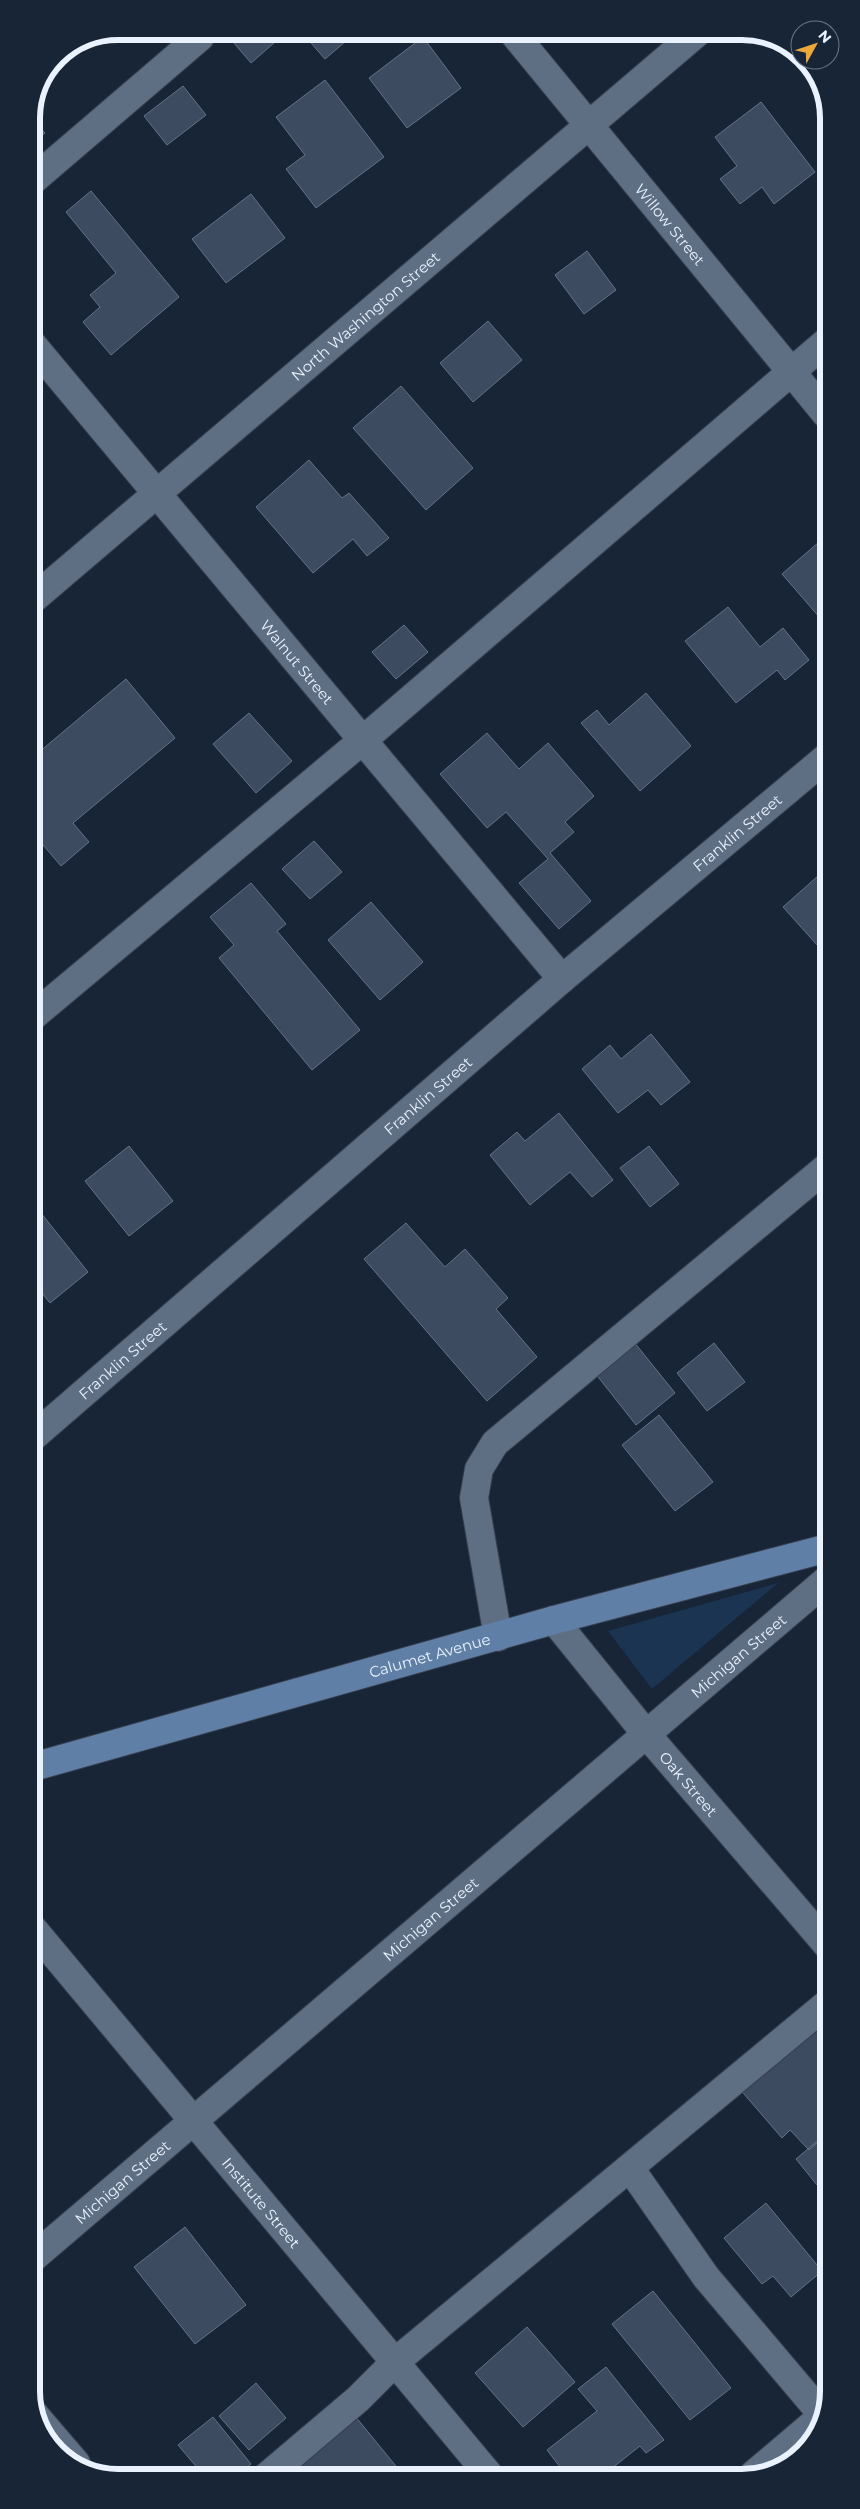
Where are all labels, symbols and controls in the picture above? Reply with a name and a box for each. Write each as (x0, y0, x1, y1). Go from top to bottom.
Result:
north arrow (790, 20, 840, 70)
text: N (814, 27, 835, 47)
street label: Willow Street (631, 179, 709, 269)
street label: North Washington Street (287, 247, 443, 384)
street label: Walnut Street (257, 616, 338, 708)
street label: Franklin Street (689, 790, 785, 875)
street label: Franklin Street (380, 1052, 476, 1139)
street label: Franklin Street (74, 1316, 170, 1403)
street label: Michigan Street (687, 1610, 790, 1702)
street label: Calumet Avenue (367, 1629, 492, 1681)
street label: Oak Street (656, 1747, 722, 1820)
street label: Michigan Street (379, 1873, 482, 1965)
street label: Michigan Street (71, 2136, 174, 2228)
street label: Institute Street (218, 2153, 305, 2252)

